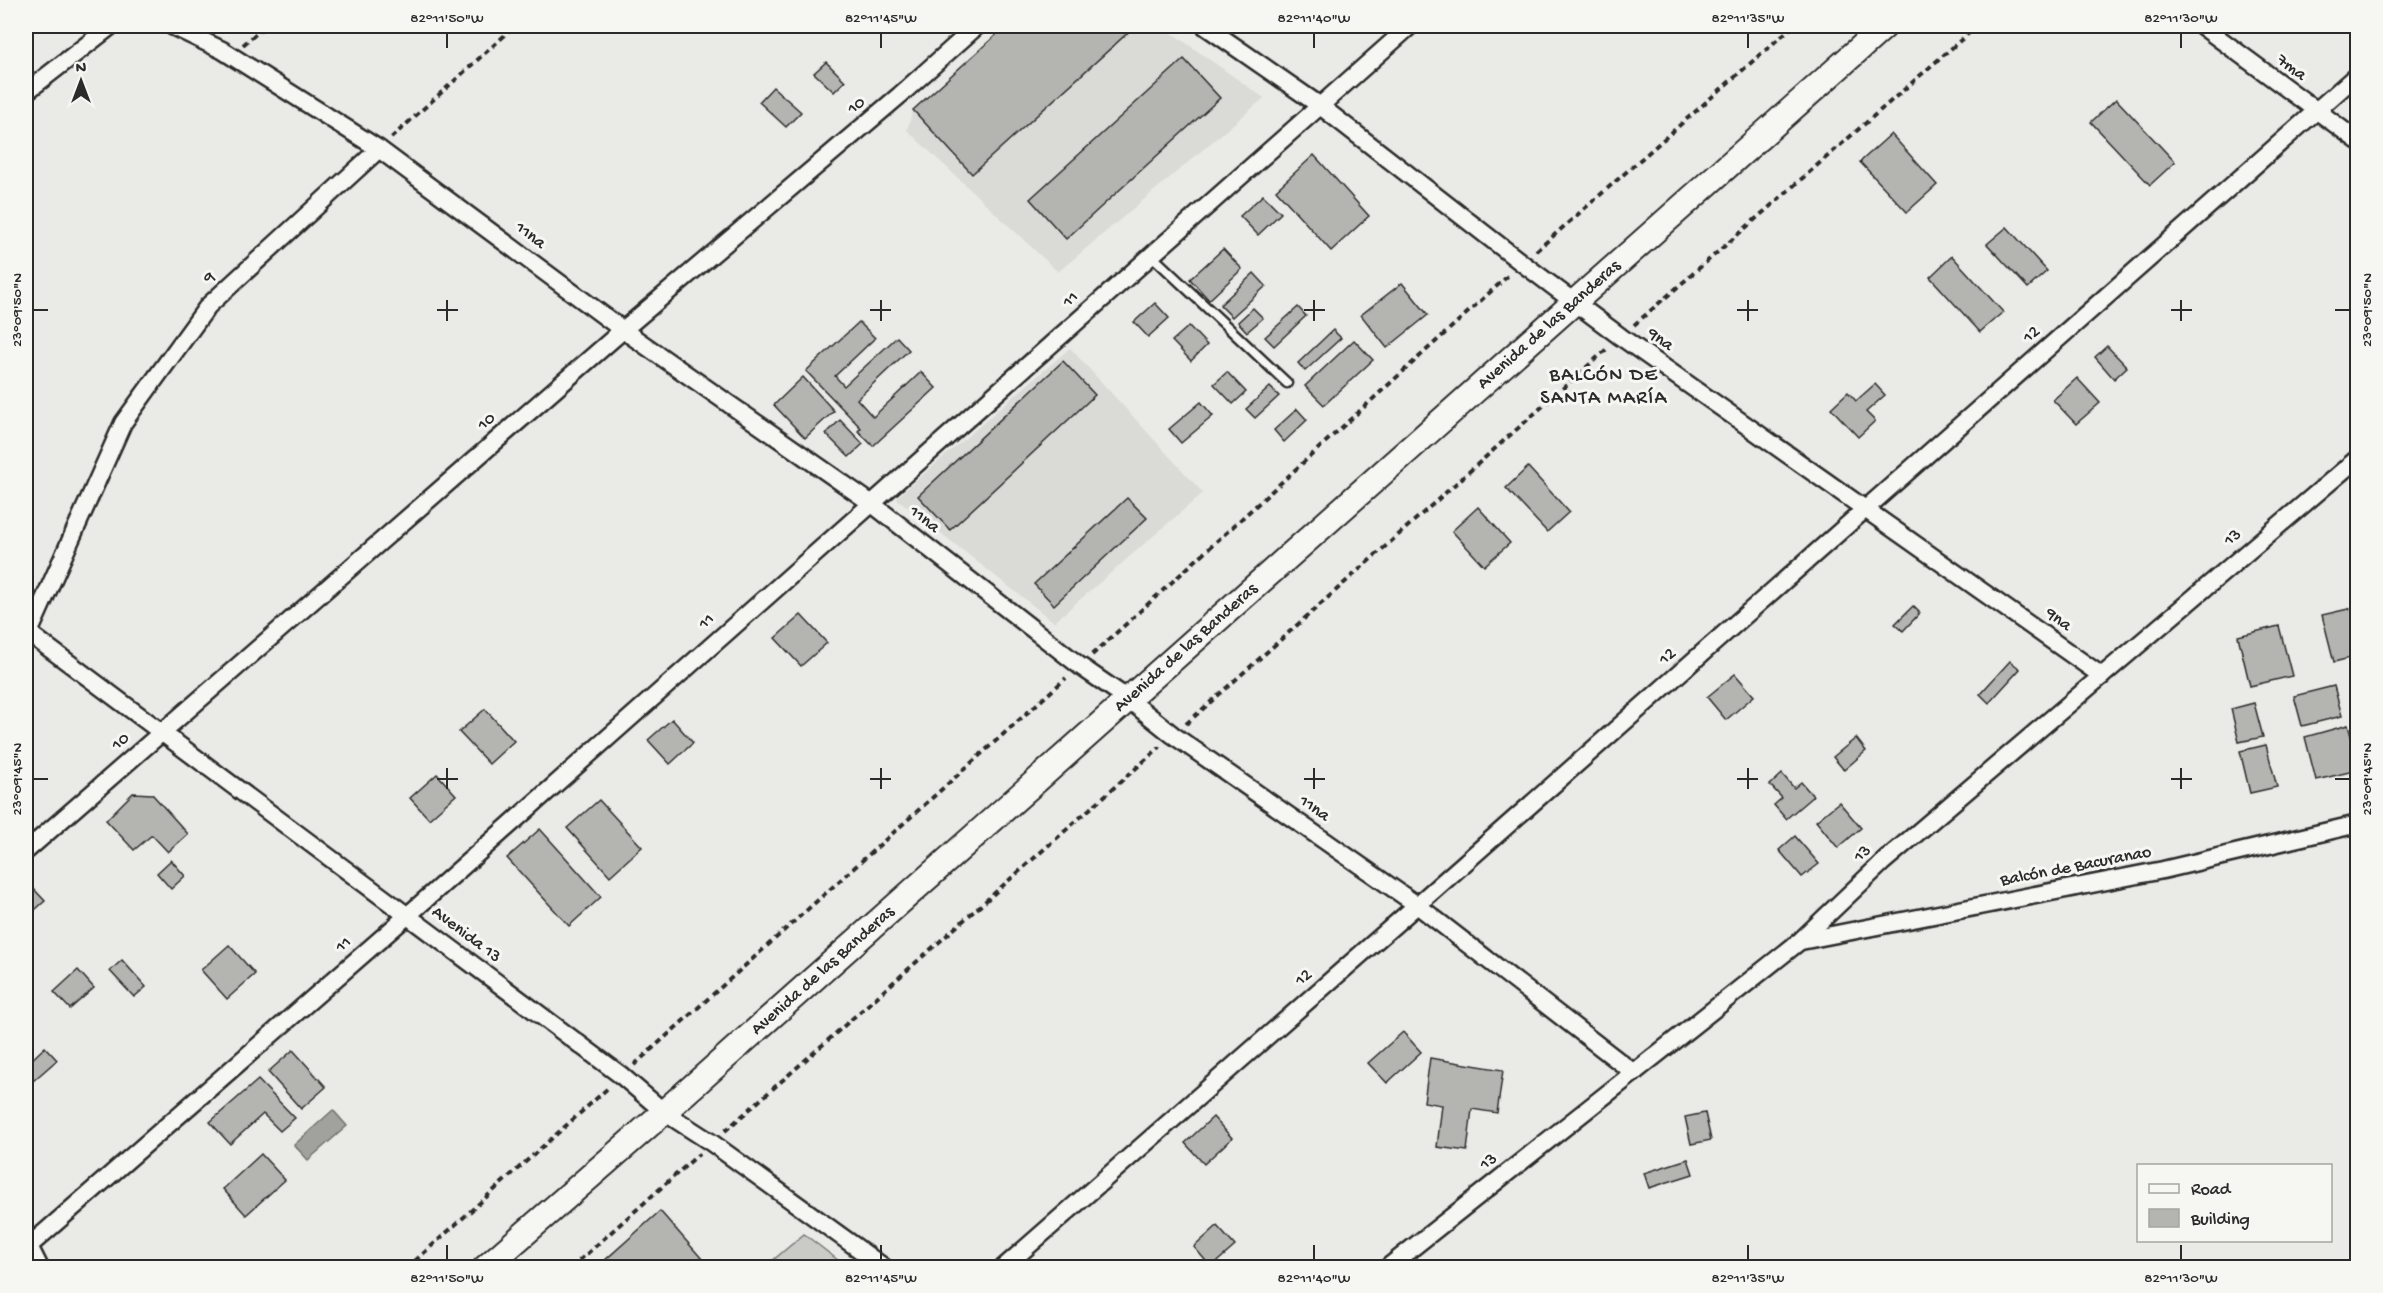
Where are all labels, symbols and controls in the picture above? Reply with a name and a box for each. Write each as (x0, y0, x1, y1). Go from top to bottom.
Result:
text: 82°11'50"W (410, 10, 484, 28)
text: 82°11'45"W (845, 10, 917, 28)
text: 82°11'40"W (1278, 10, 1351, 28)
text: 82°11'35"W (1712, 10, 1785, 28)
text: 82°11'30"W (2144, 10, 2218, 28)
street label: 7ma (2271, 49, 2311, 87)
north arrow (51, 51, 111, 111)
text: N (76, 60, 87, 79)
street label: 10 (843, 92, 870, 120)
street label: 11na (510, 217, 550, 255)
street label: Avenida de las Banderas (1473, 255, 1626, 394)
street label: 9 (199, 267, 220, 289)
text: 23°09'50"N (9, 273, 27, 347)
text: 23°09'50"N (2359, 273, 2377, 347)
street label: 11 (1058, 287, 1083, 313)
street label: 12 (2018, 322, 2045, 349)
street label: 9na (1642, 323, 1678, 357)
district label: BALCÓN DE SANTA MARÍA (1540, 365, 1668, 411)
street label: 10 (473, 408, 500, 436)
street label: 11na (904, 501, 944, 539)
street label: 13 (2219, 525, 2246, 552)
street label: Avenida de las Banderas (1110, 578, 1263, 717)
street label: 9na (2040, 603, 2076, 637)
street label: 11 (694, 609, 719, 635)
street label: 12 (1654, 644, 1681, 671)
street label: 10 (107, 728, 134, 756)
text: 23°09'45"N (9, 742, 27, 815)
text: 23°09'45"N (2359, 742, 2377, 815)
street label: 11na (1294, 790, 1334, 828)
street label: 13 (1849, 841, 1876, 868)
street label: Balcón de Bacuranao (1998, 842, 2153, 892)
street label: Avenida de las Banderas (747, 901, 900, 1040)
street label: Avenida 13 (427, 902, 505, 968)
street label: 11 (331, 932, 356, 958)
street label: 12 (1290, 965, 1317, 992)
street label: 13 (1475, 1149, 1502, 1176)
legend (2137, 1164, 2332, 1242)
text: Road (2191, 1180, 2232, 1201)
text: Building (2190, 1210, 2250, 1231)
text: 82°11'50"W (410, 1270, 484, 1288)
text: 82°11'45"W (845, 1270, 917, 1288)
text: 82°11'40"W (1278, 1270, 1351, 1288)
text: 82°11'35"W (1712, 1270, 1785, 1288)
text: 82°11'30"W (2144, 1270, 2218, 1288)

